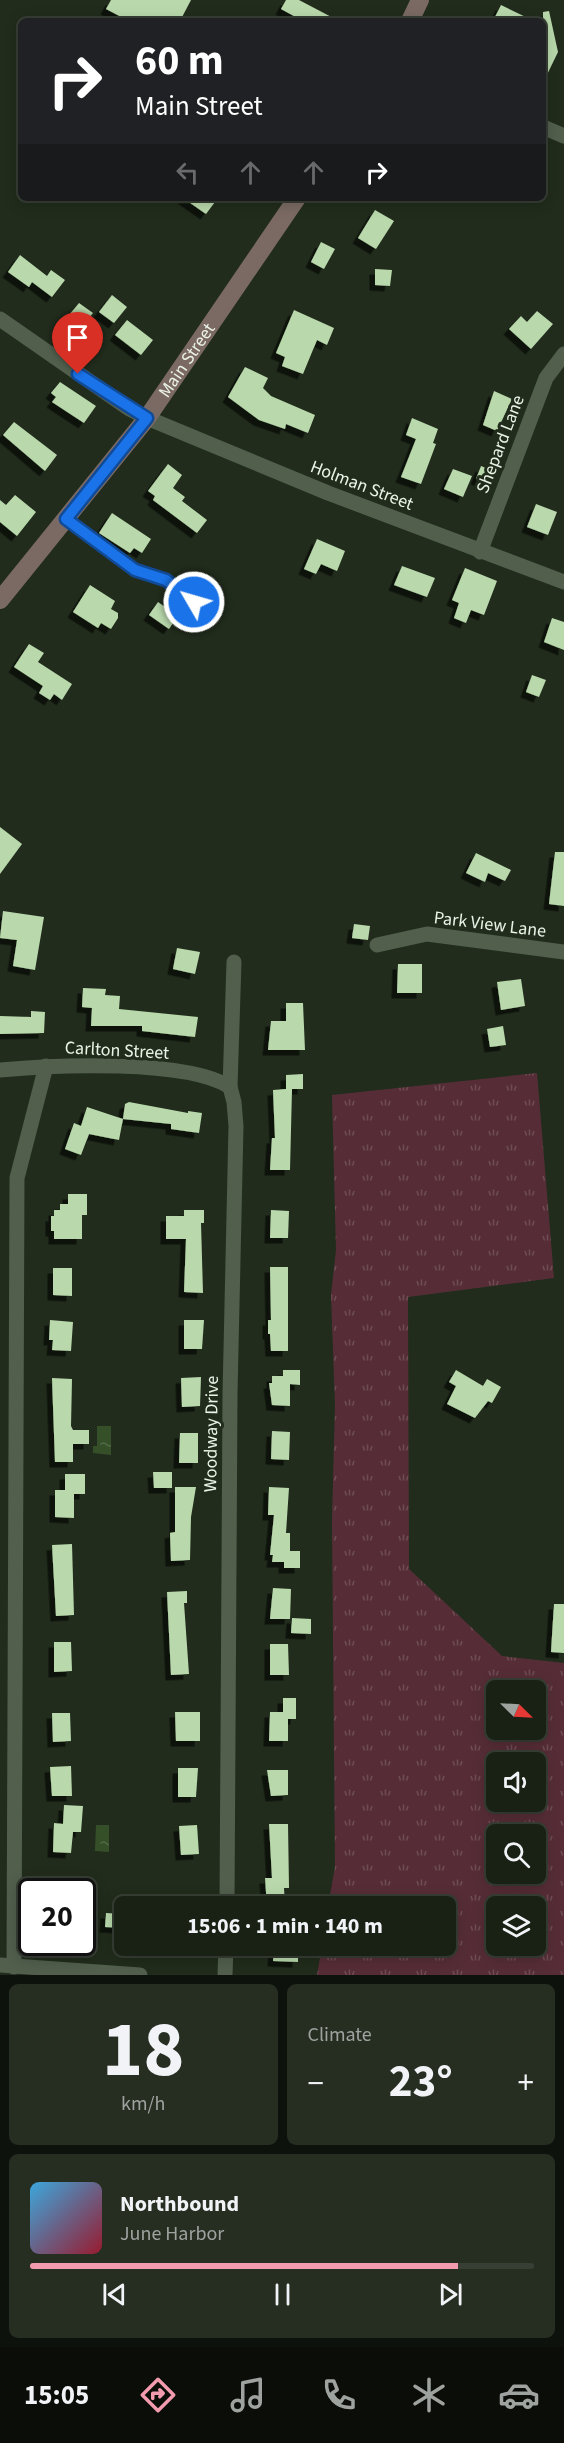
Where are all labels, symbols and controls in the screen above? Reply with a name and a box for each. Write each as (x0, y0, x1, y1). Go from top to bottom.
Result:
text: 60 m (135, 31, 224, 91)
icon: right (36, 42, 114, 120)
text: Main Street (135, 87, 263, 126)
icon: left (171, 156, 204, 189)
icon: ahead (234, 156, 267, 189)
icon: ahead (297, 156, 330, 189)
icon: right (360, 156, 393, 189)
pin (52, 312, 103, 374)
street label: Main Street (153, 318, 221, 403)
icon: arrive (61, 321, 94, 354)
street label: Shepard Lane (470, 391, 531, 497)
street label: Holman Street (307, 454, 417, 517)
position arrow (162, 570, 226, 634)
street label: Park View Lane (432, 905, 548, 944)
street label: Carlton Street (64, 1035, 170, 1066)
street label: Woodway Drive (198, 1375, 225, 1492)
north arrow (486, 1680, 546, 1740)
map controls (486, 1680, 546, 1956)
button: sound (486, 1752, 546, 1812)
button: search (486, 1824, 546, 1884)
speed limit sign: 20 (18, 1878, 96, 1956)
button: layers (486, 1896, 546, 1956)
text: 15:06 · 1 min · 140 m (187, 1910, 383, 1942)
text: 18 (102, 1995, 184, 2106)
text: Climate (308, 2021, 372, 2049)
text: 23° (389, 2050, 453, 2114)
text: − (308, 2060, 324, 2107)
text: + (518, 2060, 534, 2107)
text: km/h (121, 2090, 165, 2118)
text: Northbound (120, 2188, 239, 2220)
text: June Harbor (120, 2220, 224, 2248)
icon: previous (98, 2278, 131, 2311)
icon: pause (266, 2278, 299, 2311)
icon: next (434, 2278, 467, 2311)
icon: directions (137, 2374, 179, 2416)
icon: music (227, 2374, 269, 2416)
icon: phone (318, 2374, 360, 2416)
icon: climate (408, 2374, 450, 2416)
icon: car (498, 2374, 540, 2416)
text: 15:05 (24, 2376, 89, 2415)

